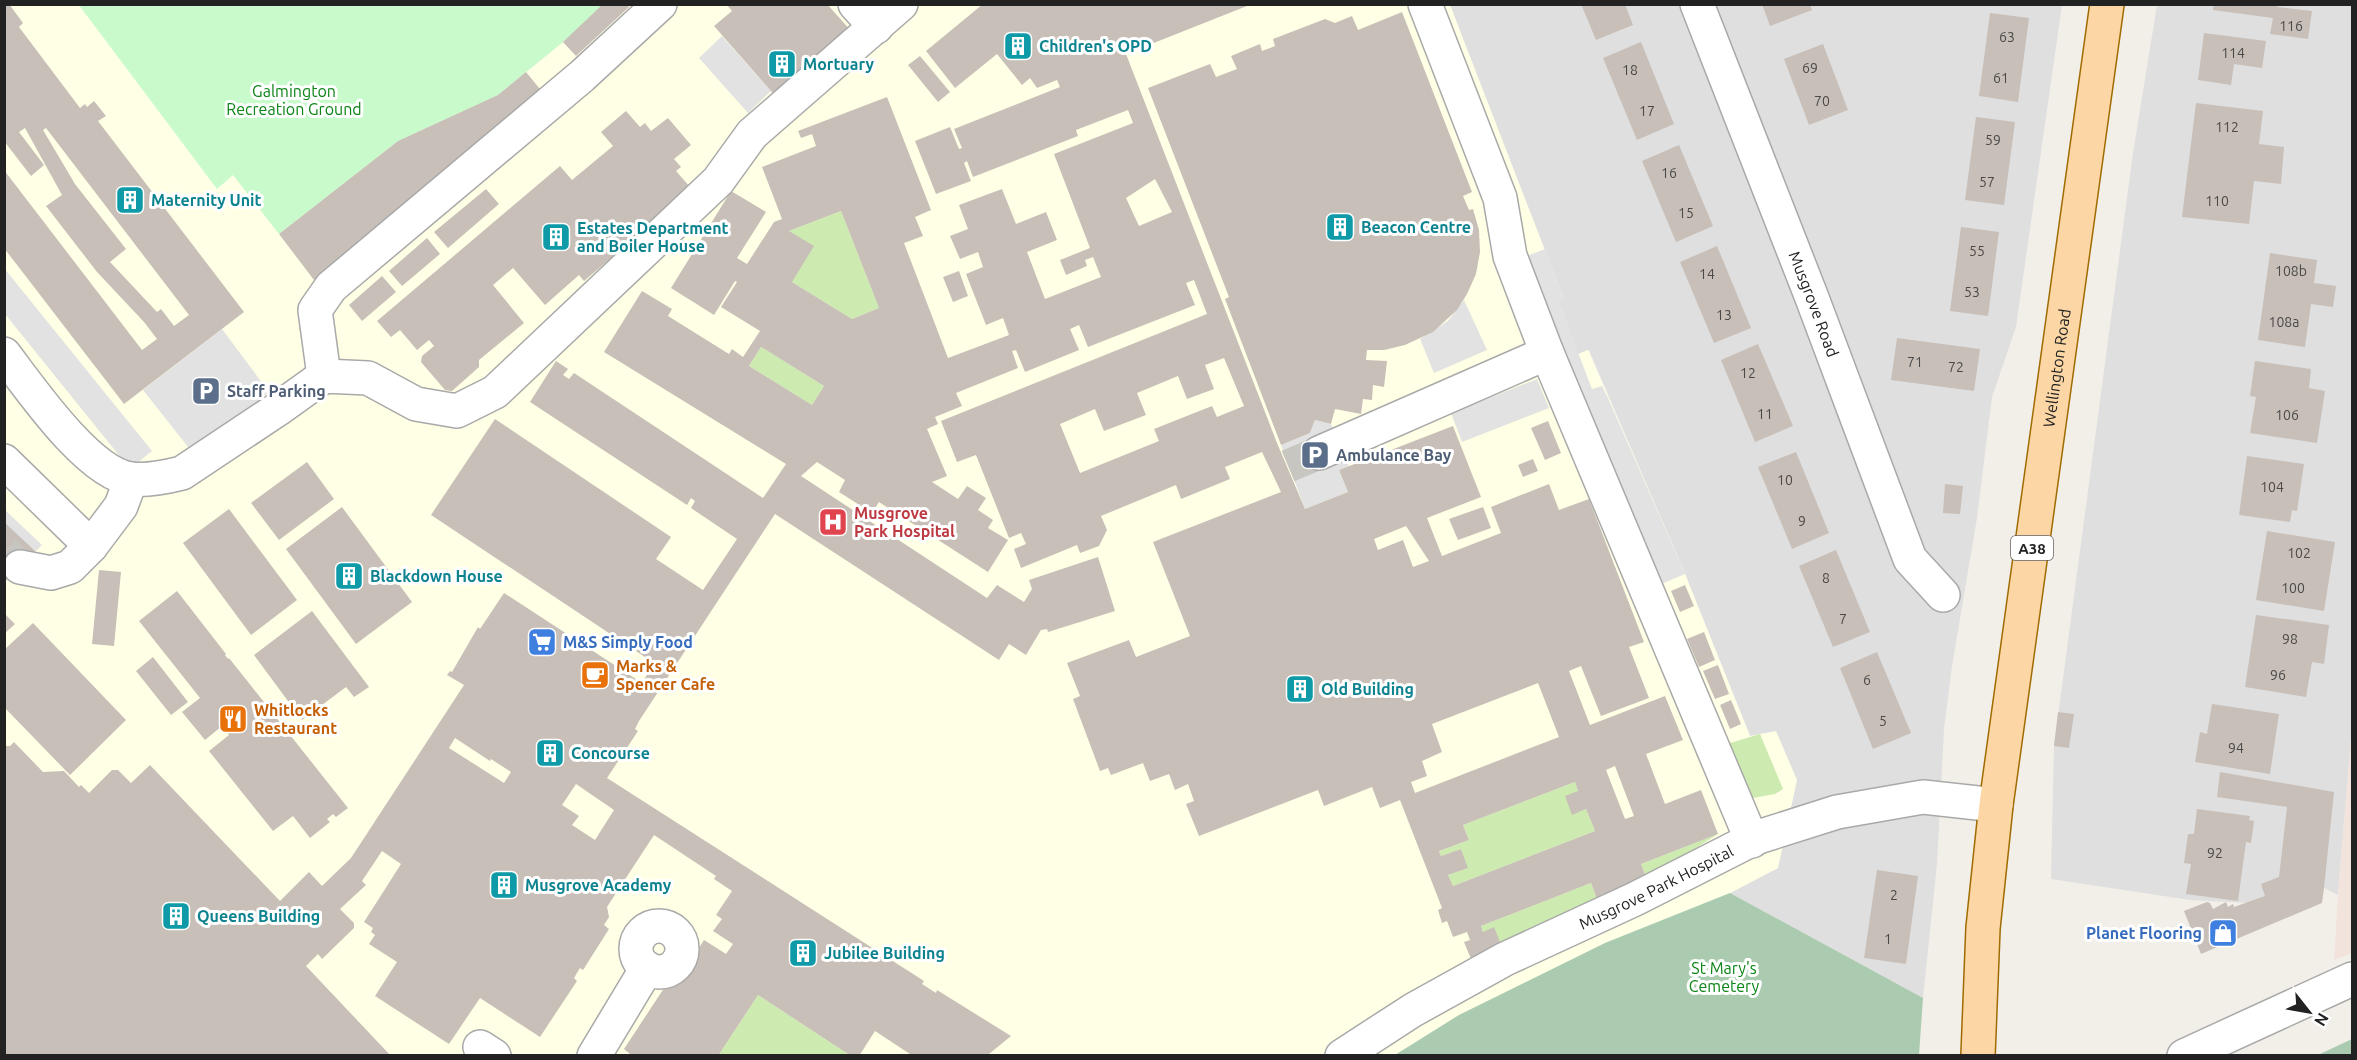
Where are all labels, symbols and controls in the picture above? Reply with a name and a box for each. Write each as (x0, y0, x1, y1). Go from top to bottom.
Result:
house number: 116 (2279, 18, 2303, 34)
house number: 63 (1999, 29, 2015, 45)
building icon: Children's OPD (1002, 30, 1034, 62)
place label: Children's OPD (1039, 37, 1152, 55)
house number: 114 (2221, 45, 2245, 61)
building icon: Mortuary (766, 48, 798, 80)
place label: Mortuary (803, 55, 874, 73)
house number: 69 (1802, 60, 1818, 76)
house number: 18 (1622, 62, 1638, 78)
house number: 61 (1993, 70, 2009, 86)
park label: Galmington Recreation Ground (226, 82, 362, 118)
house number: 70 (1814, 93, 1830, 109)
house number: 17 (1639, 103, 1655, 119)
house number: 112 (2215, 119, 2239, 135)
house number: 59 (1985, 132, 2001, 148)
house number: 16 (1661, 165, 1677, 181)
house number: 57 (1979, 174, 1995, 190)
building icon: Maternity Unit (114, 184, 146, 216)
place label: Maternity Unit (151, 191, 262, 209)
house number: 110 (2205, 193, 2229, 209)
house number: 15 (1678, 205, 1694, 221)
building icon: Beacon Centre (1324, 211, 1356, 243)
place label: Beacon Centre (1361, 218, 1471, 236)
place label: Estates Department and Boiler House (577, 219, 729, 255)
building icon: Estates Department and Boiler House (540, 221, 572, 253)
house number: 55 (1969, 243, 1985, 259)
street label: Musgrove Road (1786, 249, 1842, 359)
house number: 108b (2275, 263, 2307, 279)
house number: 14 (1699, 266, 1715, 282)
house number: 53 (1964, 284, 1980, 300)
house number: 13 (1716, 307, 1732, 323)
street label: Wellington Road (2039, 308, 2074, 428)
house number: 108a (2269, 314, 2299, 330)
house number: 71 (1907, 354, 1923, 370)
house number: 72 (1948, 359, 1964, 375)
house number: 12 (1740, 365, 1756, 381)
parking icon: Staff Parking (190, 375, 222, 407)
place label: Staff Parking (227, 382, 326, 400)
house number: 11 (1757, 406, 1773, 422)
house number: 106 (2275, 407, 2299, 423)
parking icon: Ambulance Bay (1299, 439, 1331, 471)
place label: Ambulance Bay (1336, 446, 1452, 464)
house number: 10 (1777, 472, 1793, 488)
house number: 104 (2260, 479, 2284, 495)
place label: Musgrove Park Hospital (854, 504, 955, 540)
hospital icon: Musgrove Park Hospital (817, 506, 849, 538)
house number: 9 (1798, 513, 1806, 529)
road number: A38 (2011, 536, 2053, 560)
house number: 102 (2287, 545, 2311, 561)
building icon: Blackdown House (333, 560, 365, 592)
place label: Blackdown House (370, 567, 503, 585)
house number: 8 (1822, 570, 1830, 586)
house number: 100 (2281, 580, 2305, 596)
house number: 7 (1839, 611, 1847, 627)
supermarket icon: M&S Simply Food (526, 626, 558, 658)
house number: 98 (2282, 631, 2298, 647)
place label: M&S Simply Food (563, 633, 693, 651)
place label: Marks & Spencer Cafe (616, 657, 715, 693)
cafe icon: Marks & Spencer Cafe (579, 659, 611, 691)
house number: 96 (2270, 667, 2286, 683)
house number: 6 (1863, 672, 1871, 688)
building icon: Old Building (1284, 673, 1316, 705)
place label: Old Building (1321, 680, 1414, 698)
place label: Whitlocks Restaurant (254, 701, 337, 737)
restaurant icon: Whitlocks Restaurant (217, 703, 249, 735)
house number: 5 (1879, 713, 1887, 729)
building icon: Concourse (534, 737, 566, 769)
house number: 94 (2228, 740, 2244, 756)
place label: Concourse (571, 744, 650, 762)
street label: Musgrove Park Hospital (1576, 842, 1736, 933)
house number: 92 (2207, 845, 2223, 861)
building icon: Musgrove Academy (488, 869, 520, 901)
place label: Musgrove Academy (525, 876, 672, 894)
house number: 2 (1890, 887, 1898, 903)
building icon: Queens Building (160, 900, 192, 932)
place label: Queens Building (197, 907, 320, 925)
shop icon: Planet Flooring (2207, 917, 2239, 949)
place label: Planet Flooring (2086, 924, 2202, 942)
house number: 1 (1884, 931, 1892, 947)
building icon: Jubilee Building (787, 937, 819, 969)
place label: Jubilee Building (824, 944, 945, 962)
park label: St Mary's Cemetery (1689, 959, 1760, 995)
north arrow (2279, 982, 2339, 1042)
text: N (2311, 1010, 2333, 1029)

